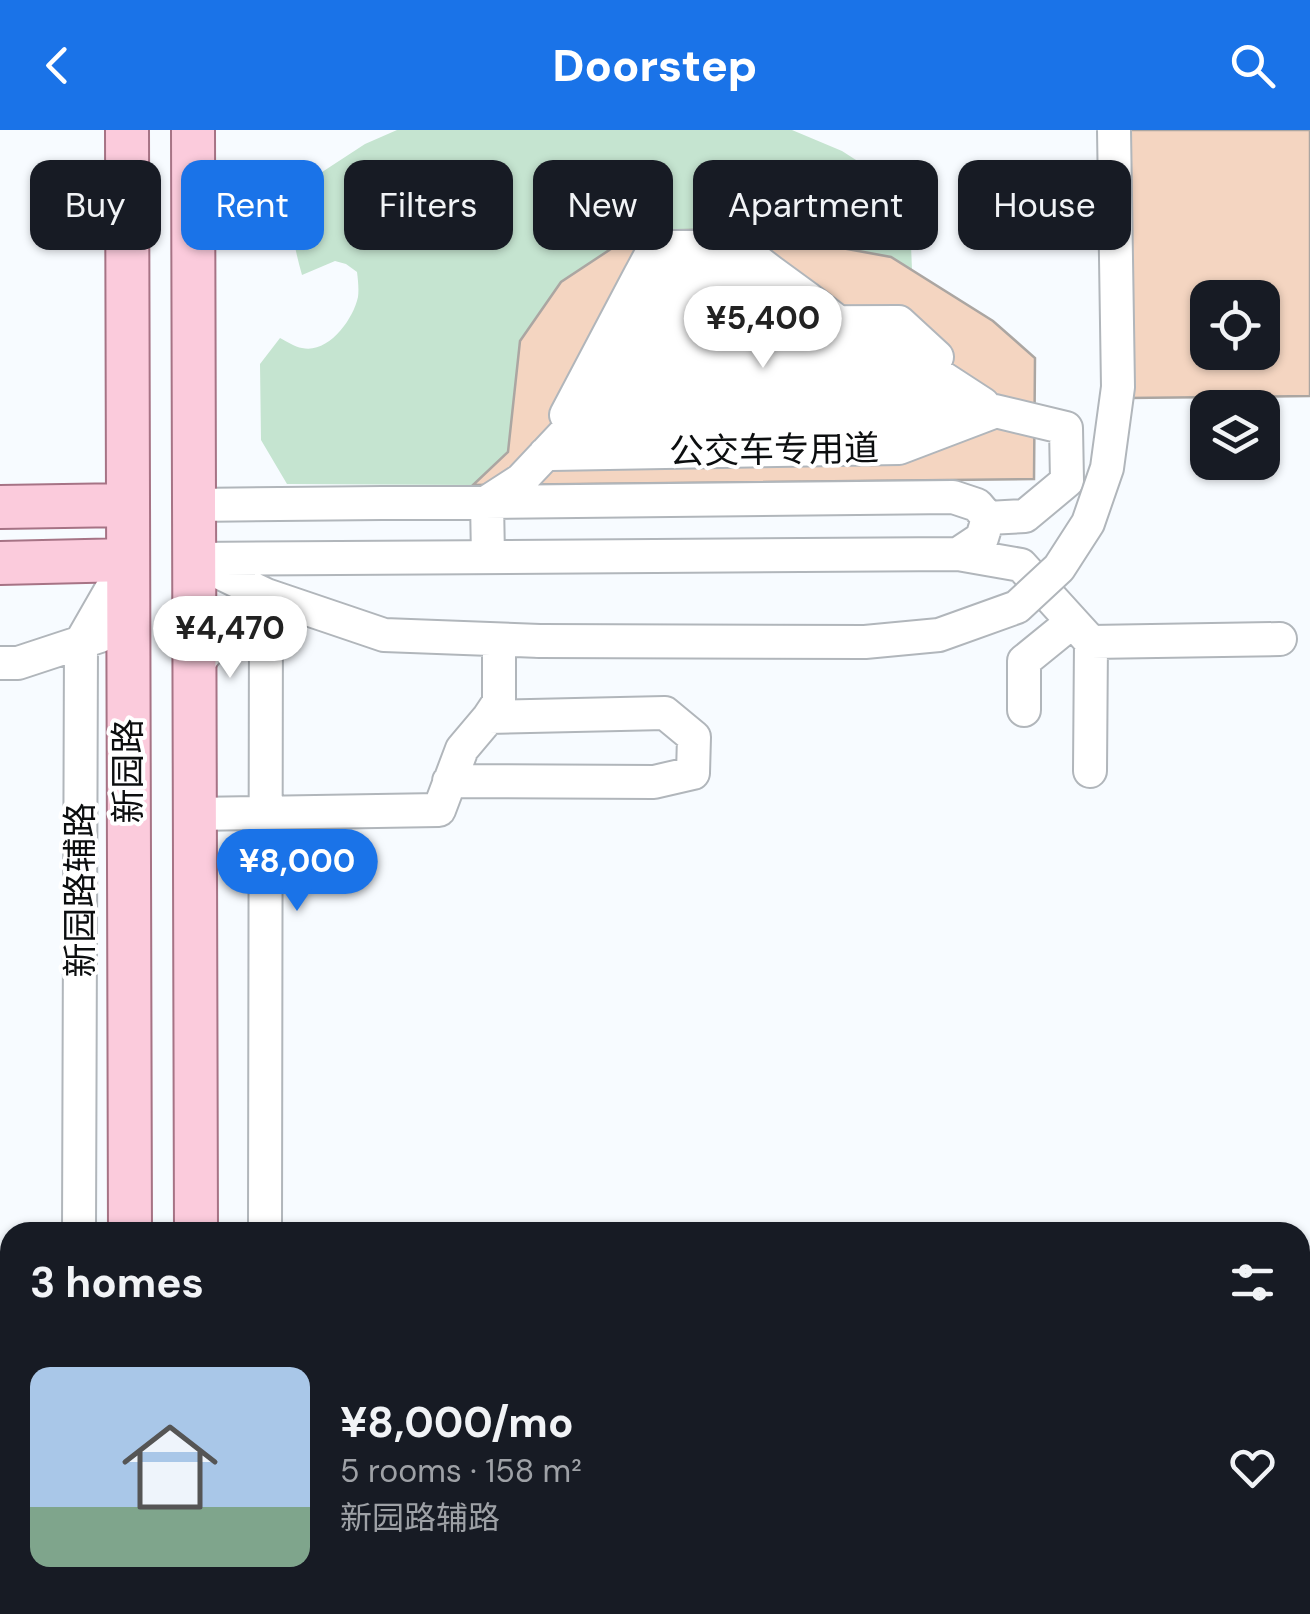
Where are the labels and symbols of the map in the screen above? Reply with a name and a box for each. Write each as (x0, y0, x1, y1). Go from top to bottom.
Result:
pin: ¥5,400 (682, 286, 844, 371)
street label: 公交车专用道 (669, 425, 879, 475)
pin: ¥4,470 (149, 596, 311, 681)
street label: 新园路 (105, 718, 151, 824)
street label: 新园路辅路 (57, 802, 103, 978)
pin: ¥8,000 (216, 829, 378, 914)

